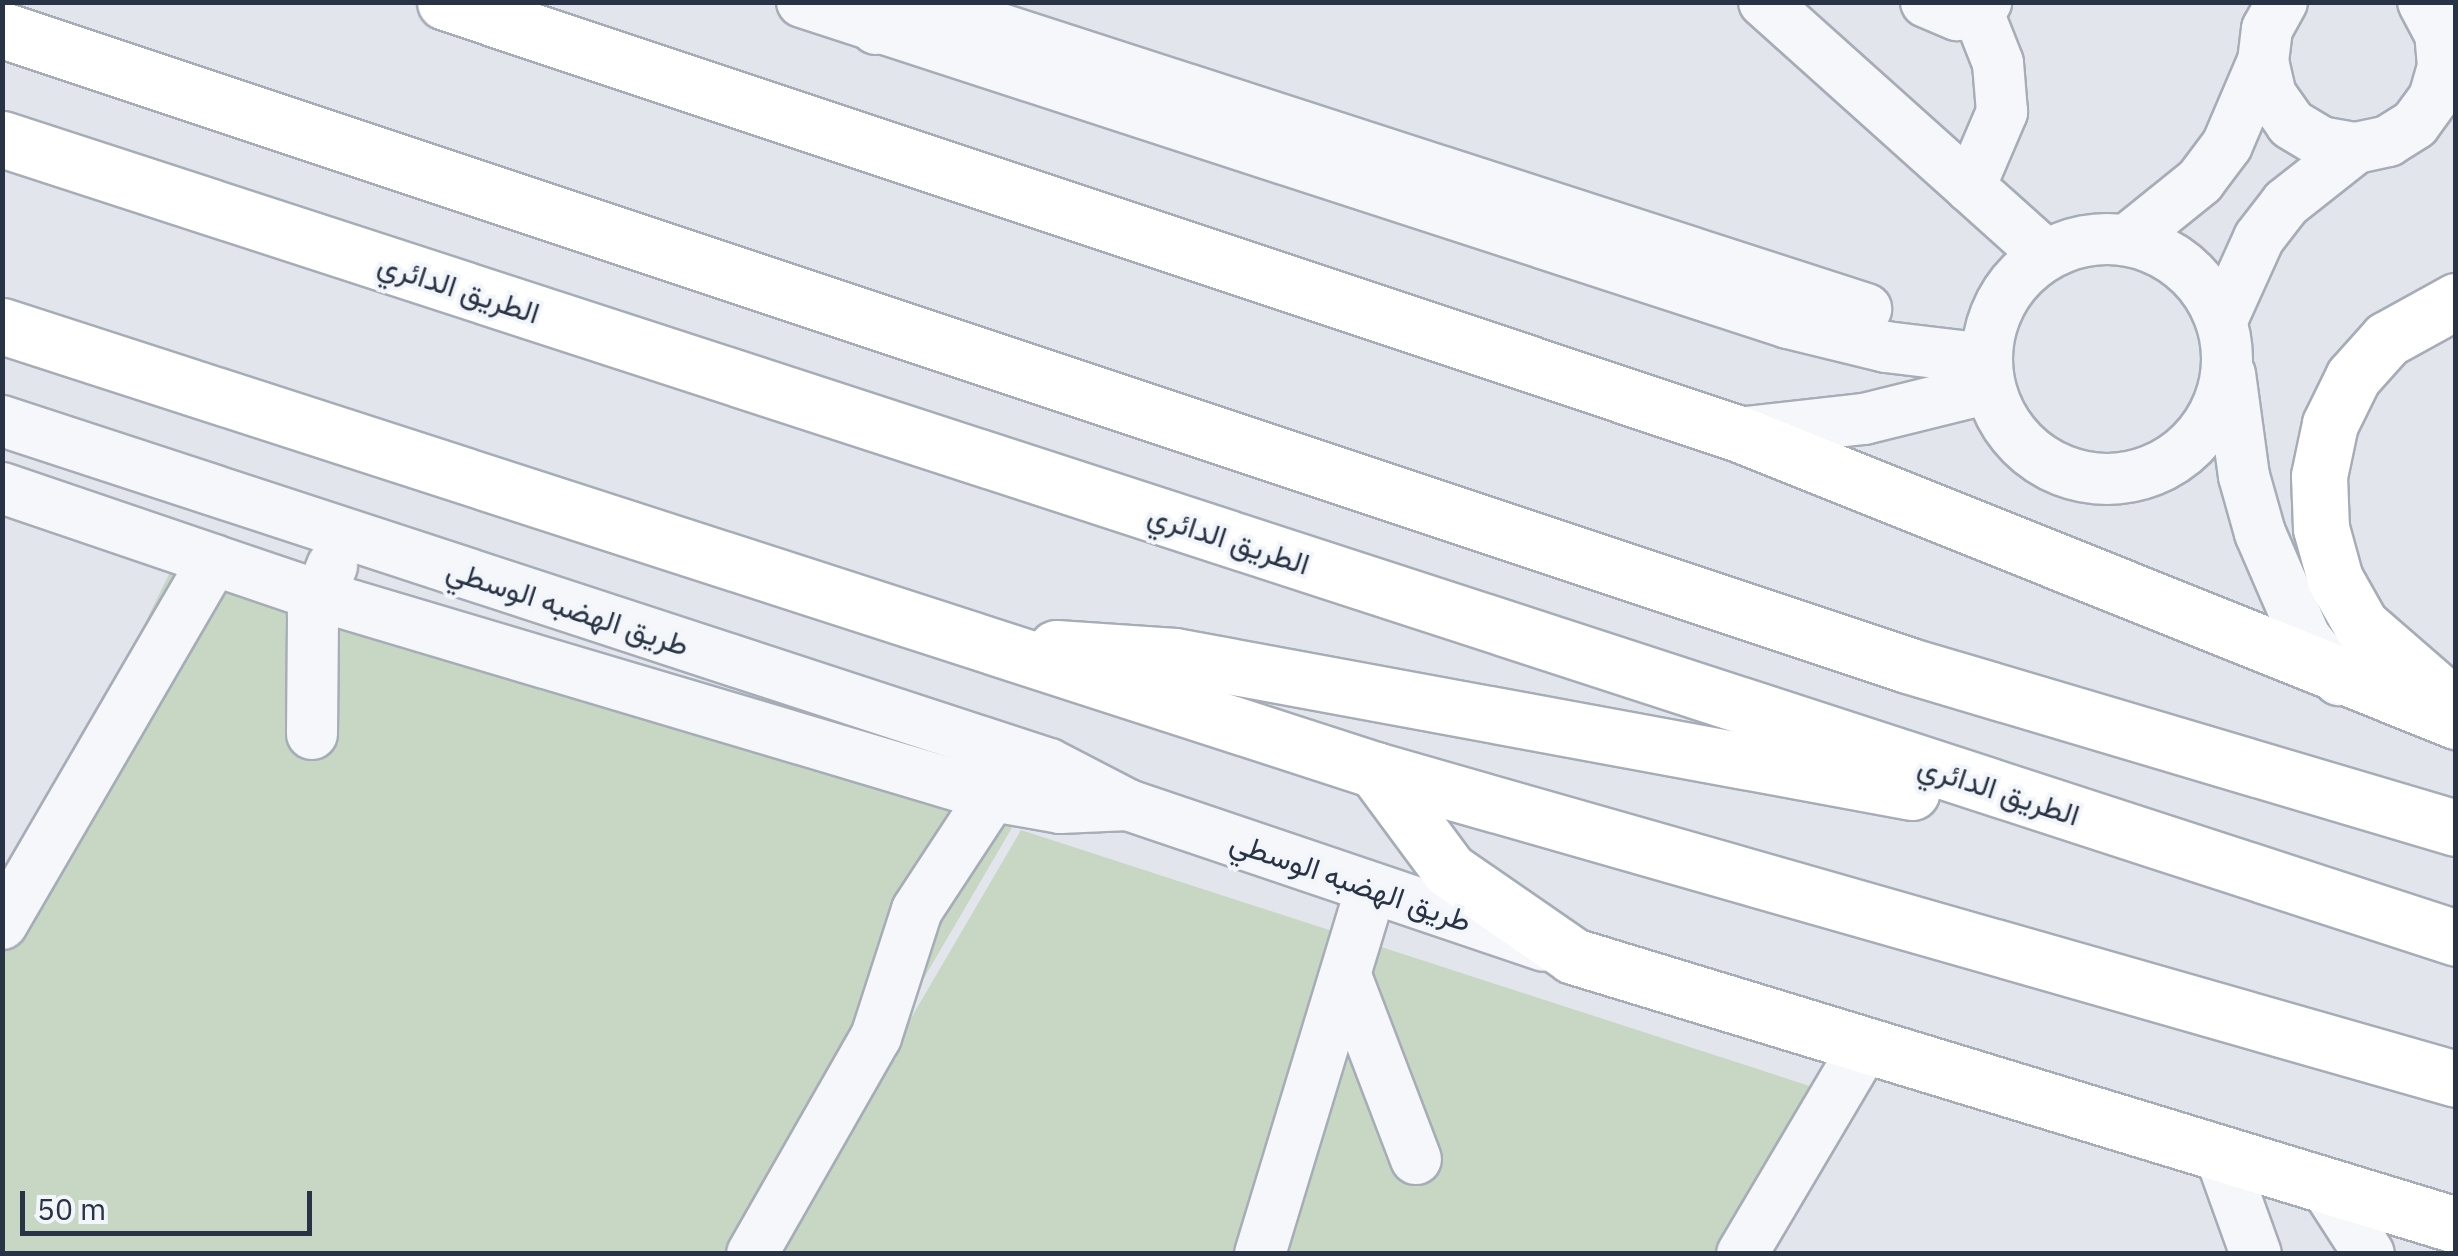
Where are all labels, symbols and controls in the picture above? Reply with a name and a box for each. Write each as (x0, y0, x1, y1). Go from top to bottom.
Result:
street label: الطريق الدائري (374, 245, 544, 331)
street label: الطريق الدائري (1144, 496, 1314, 582)
street label: طريق الهضبه الوسطي (442, 551, 694, 663)
street label: الطريق الدائري (1914, 747, 2084, 833)
street label: طريق الهضبه الوسطي (1226, 823, 1476, 939)
scale bar (25, 1171, 318, 1233)
text: 50 m (37, 1189, 106, 1228)

